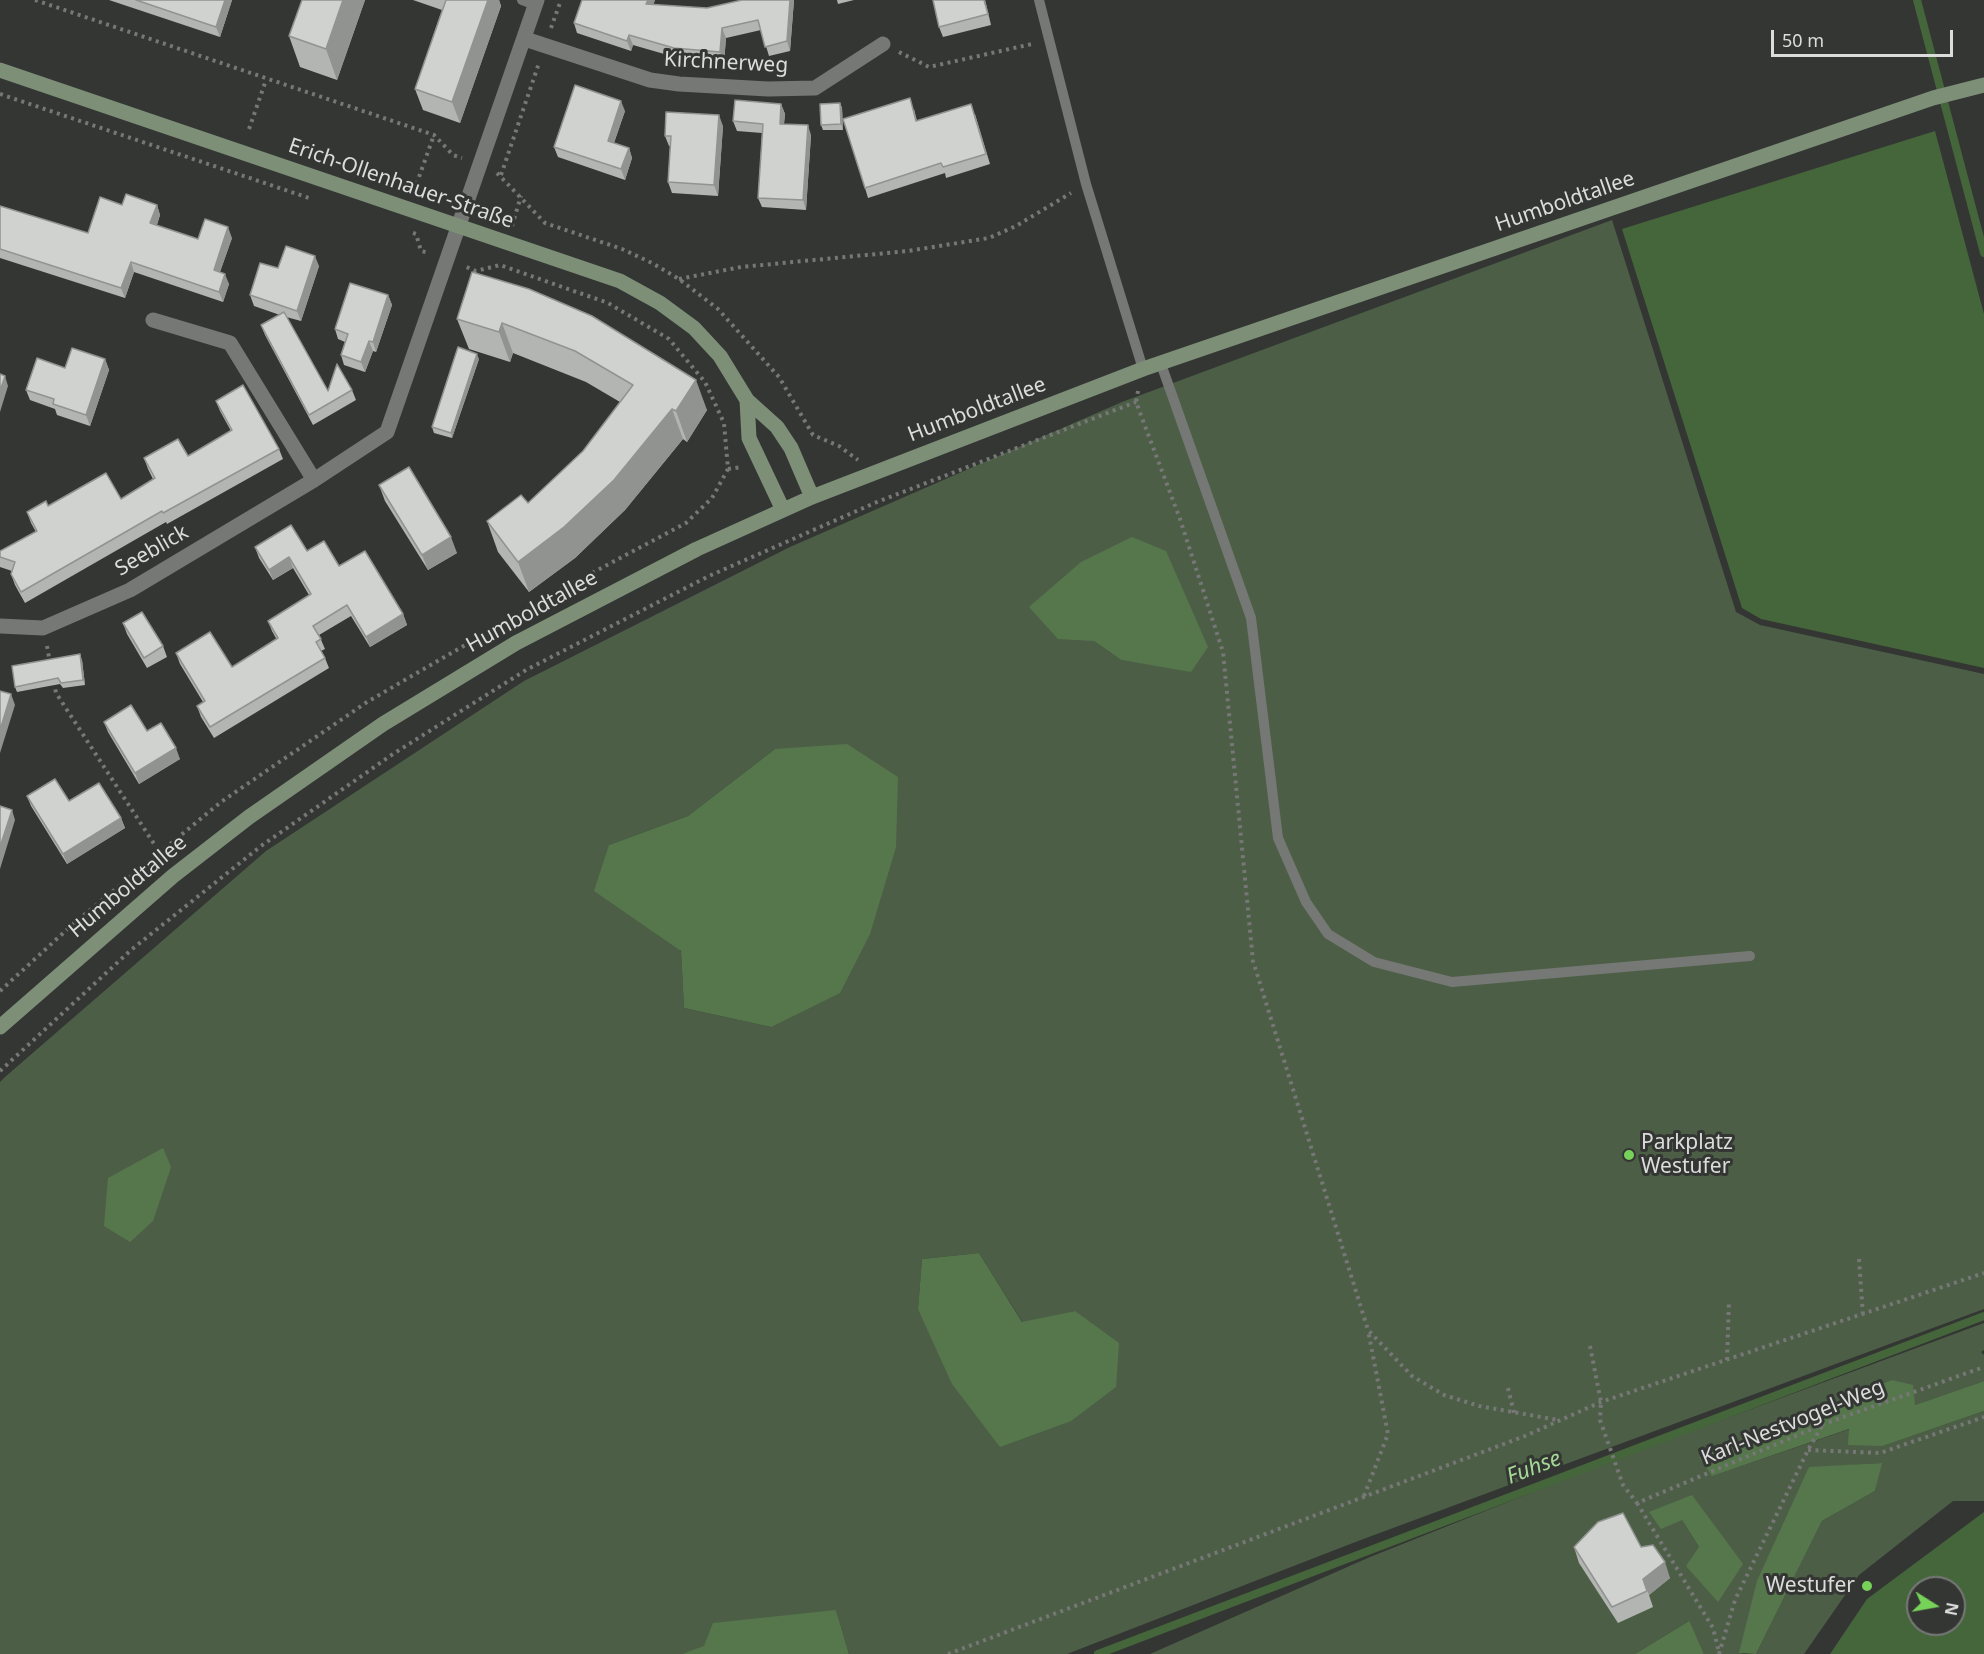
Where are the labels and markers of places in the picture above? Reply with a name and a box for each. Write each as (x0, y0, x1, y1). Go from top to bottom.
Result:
place label: Parkplatz Westufer (1641, 1130, 1733, 1180)
marker: Parkplatz Westufer (1622, 1148, 1636, 1162)
place label: Westufer (1766, 1573, 1855, 1599)
marker: Westufer (1860, 1579, 1874, 1593)

